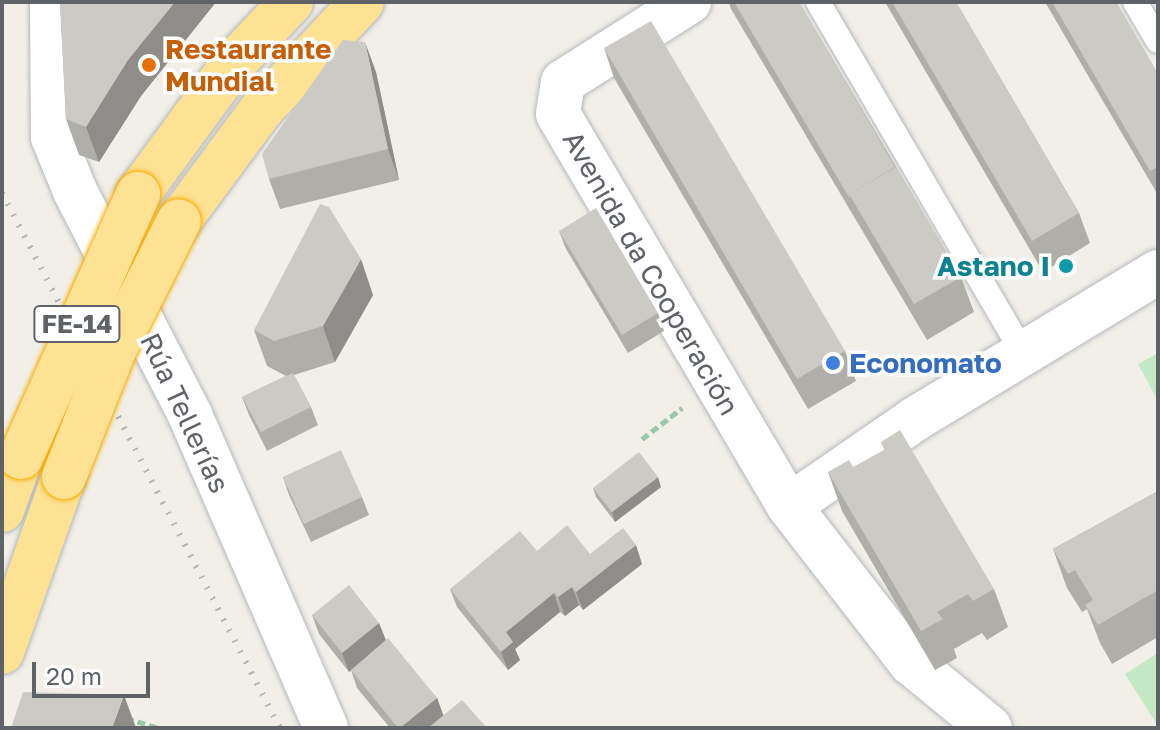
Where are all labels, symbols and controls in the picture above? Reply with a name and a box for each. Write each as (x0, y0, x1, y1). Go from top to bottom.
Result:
place label: Restaurante Mundial (165, 32, 332, 98)
marker: Restaurante Mundial (140, 56, 158, 74)
street label: Avenida da Cooperación (556, 125, 746, 421)
place label: Astano I (937, 249, 1050, 283)
marker: Astano I (1057, 257, 1075, 275)
road number: FE-14 (33, 302, 121, 346)
street label: Rúa Tellerías (133, 328, 237, 498)
place label: Economato (849, 346, 1002, 380)
marker: Economato (824, 354, 842, 372)
scale bar (36, 646, 154, 696)
text: 20 m (46, 661, 102, 690)

